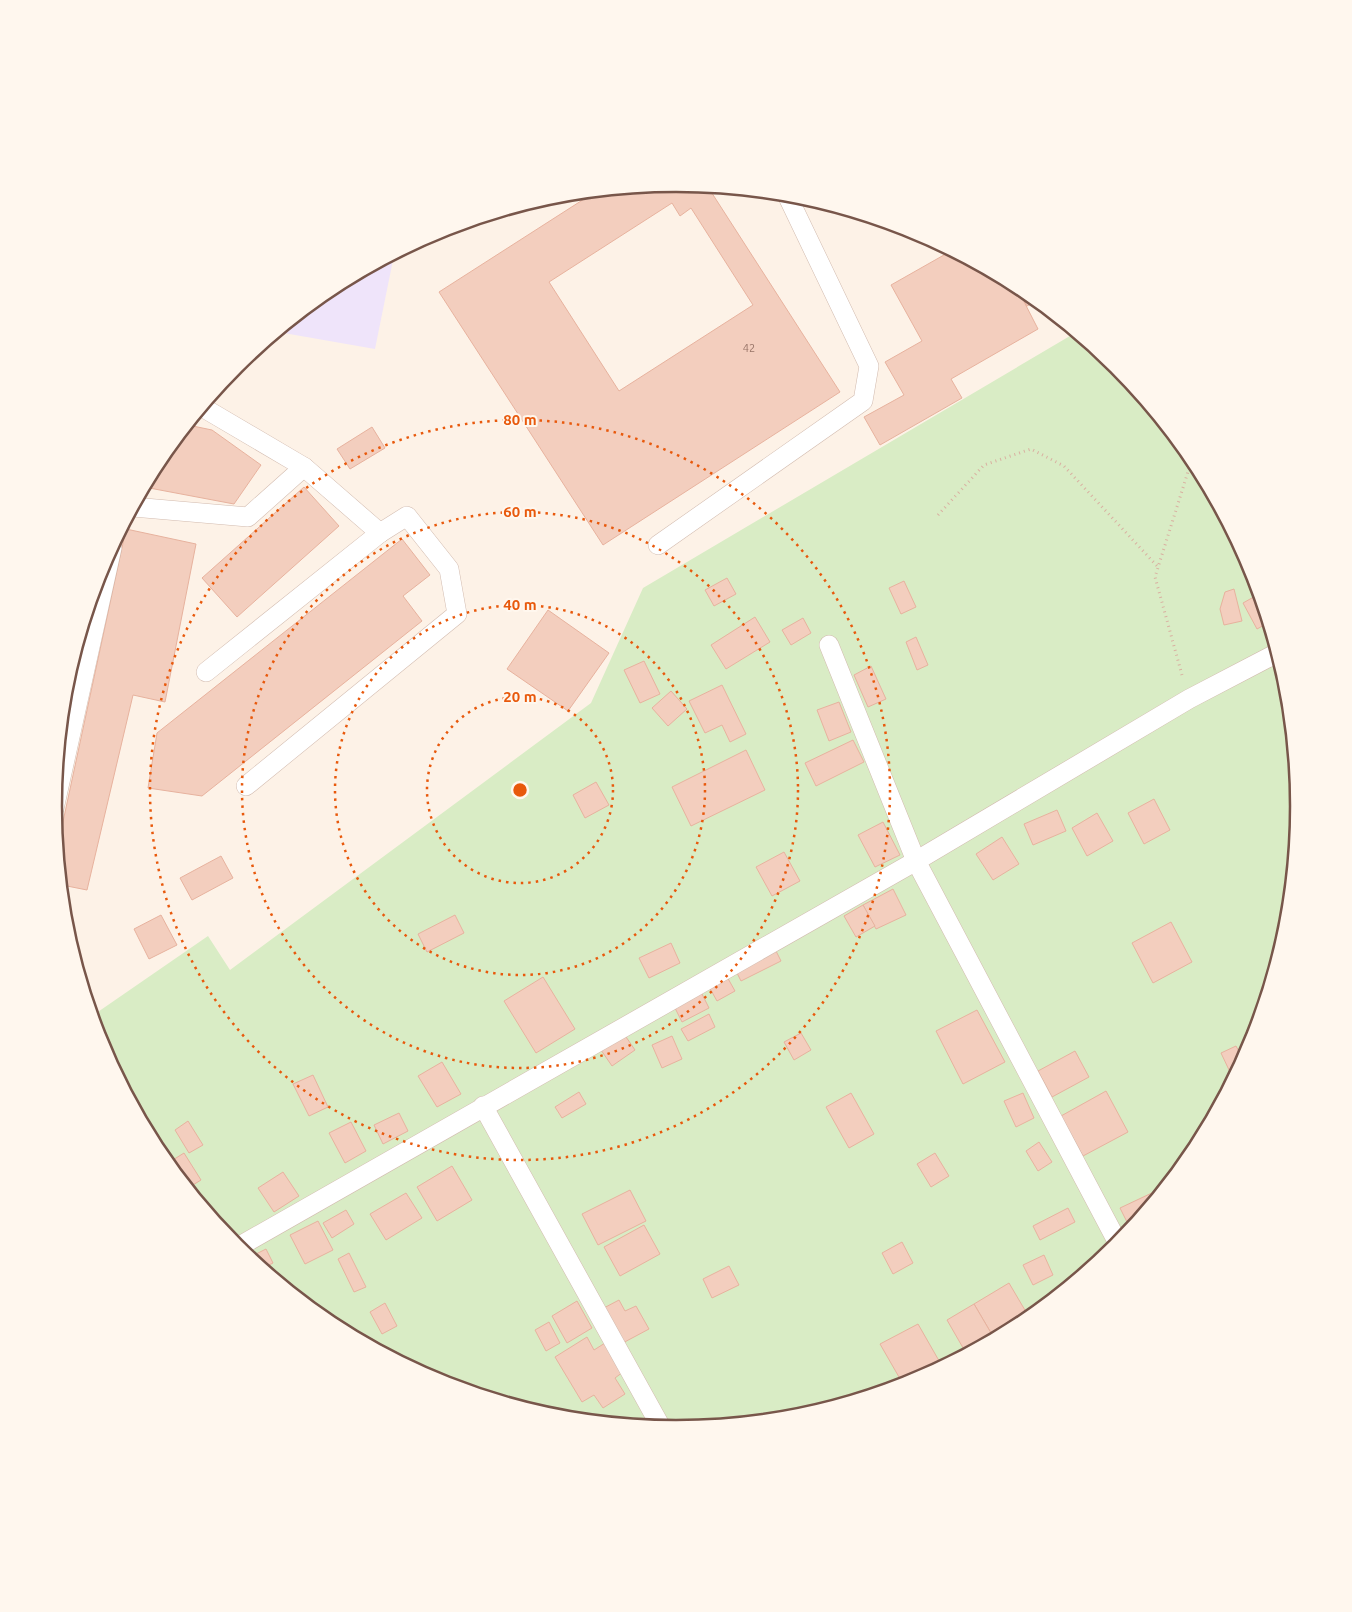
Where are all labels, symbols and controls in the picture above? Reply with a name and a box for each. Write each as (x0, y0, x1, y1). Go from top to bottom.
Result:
house number: 42 (743, 342, 755, 354)
text: 80 m (503, 411, 537, 428)
text: 60 m (503, 503, 537, 520)
text: 40 m (503, 596, 537, 613)
text: 20 m (503, 688, 537, 705)
centre of rings (511, 781, 529, 799)

